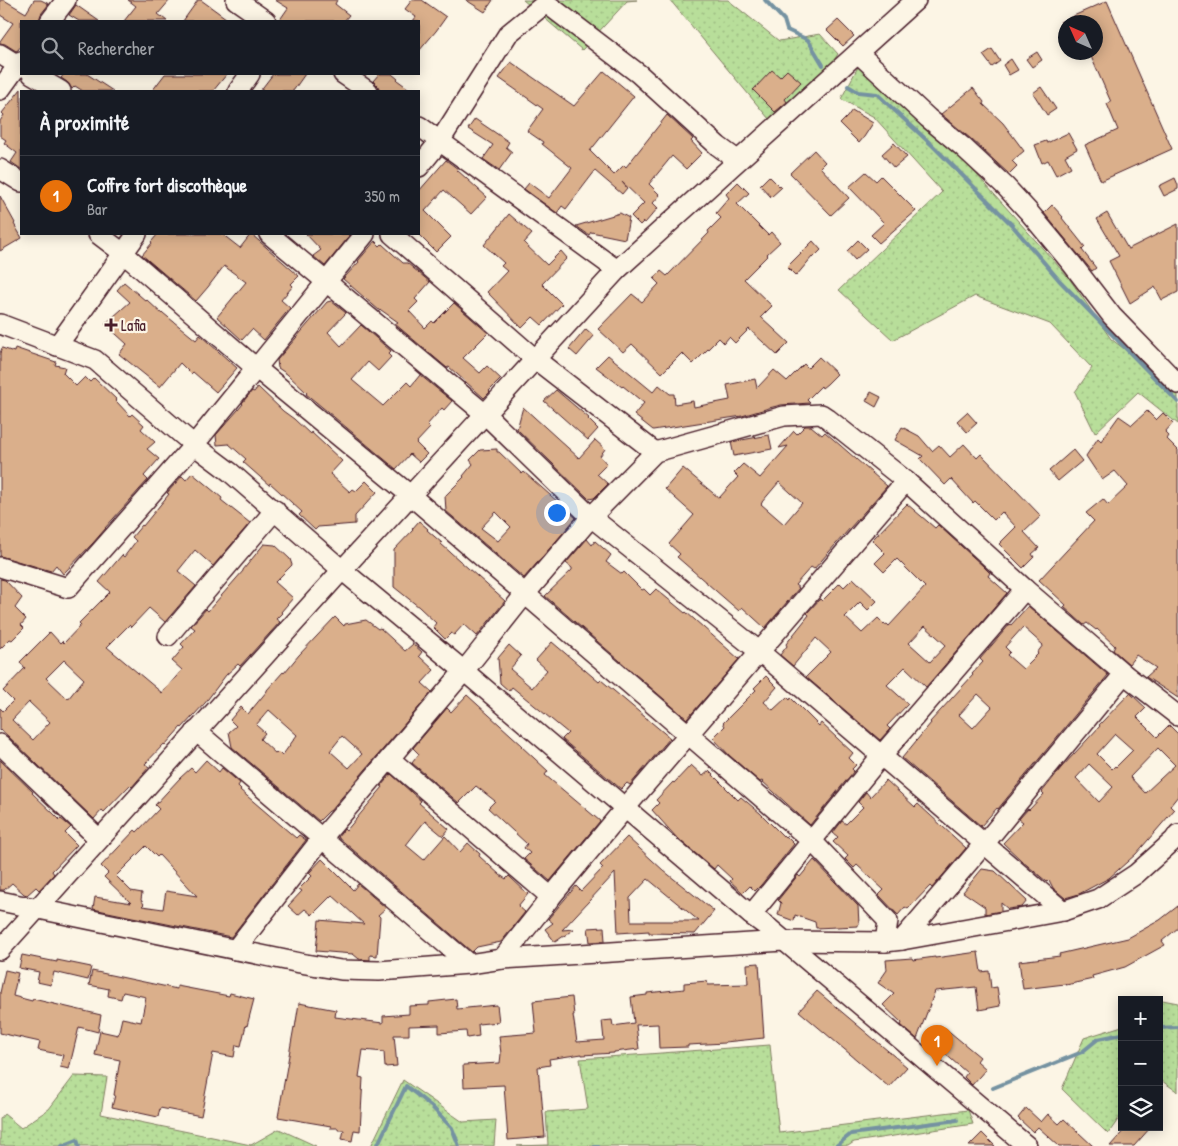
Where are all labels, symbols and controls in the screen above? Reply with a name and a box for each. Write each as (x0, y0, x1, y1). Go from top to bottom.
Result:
north arrow (1058, 15, 1103, 60)
search box (20, 20, 420, 75)
icon: search (38, 34, 66, 62)
text: Rechercher (78, 35, 155, 61)
text: À proximité (40, 108, 129, 137)
text: Coffre fort discothèque (87, 172, 247, 198)
text: 1 (53, 185, 59, 207)
text: 350 m (364, 185, 400, 207)
text: Bar (87, 198, 108, 220)
place label: Lafia (121, 314, 146, 336)
marker: Lafia (105, 319, 117, 331)
your location (544, 500, 570, 526)
map controls (1118, 996, 1163, 1131)
button: + (1118, 996, 1163, 1041)
pin: 1 (921, 1025, 953, 1066)
button: − (1118, 1041, 1163, 1086)
button: layers (1118, 1086, 1163, 1131)

